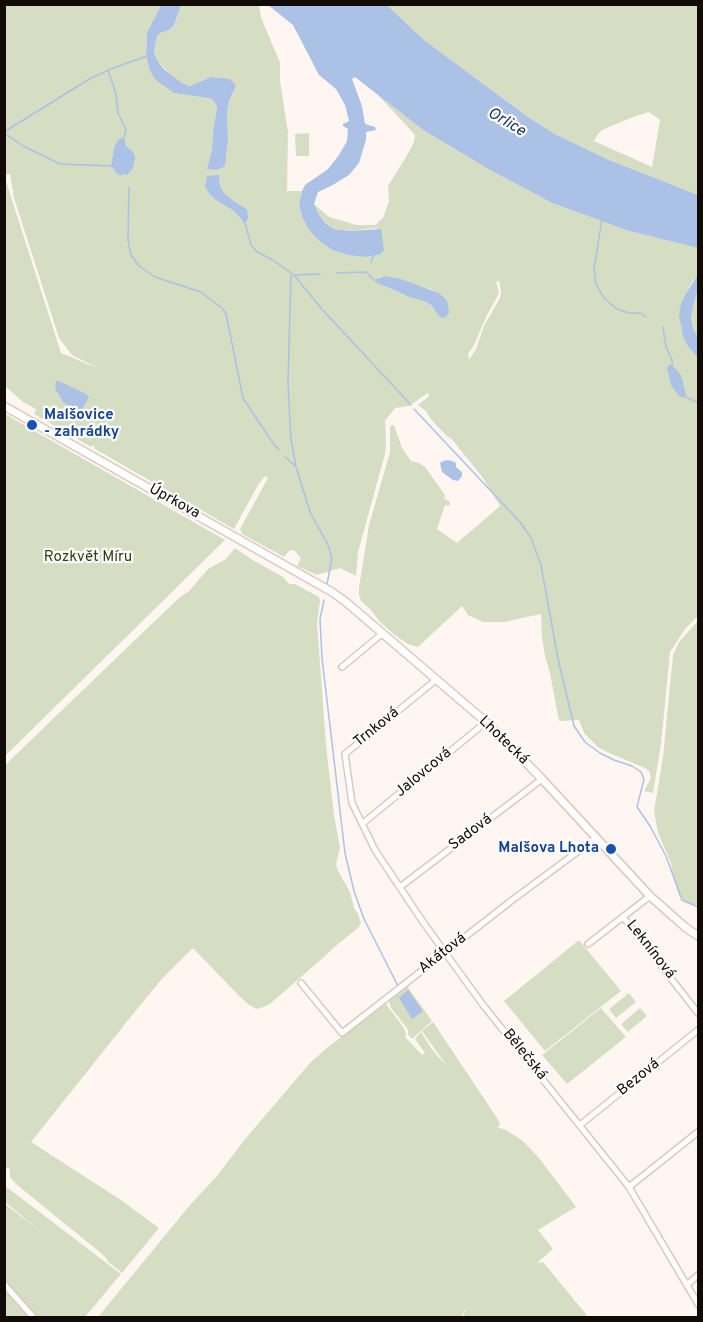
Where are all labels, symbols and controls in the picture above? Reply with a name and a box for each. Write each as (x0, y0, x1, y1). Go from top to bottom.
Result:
water label: Orlice (483, 104, 529, 142)
place label: Malšovice - zahrádky (44, 407, 119, 442)
marker: Malšovice - zahrádky (25, 418, 39, 432)
street label: Úprkova (145, 481, 203, 523)
park label: Rozkvět Míru (44, 549, 132, 567)
street label: Trnková (351, 704, 403, 752)
street label: Lhotecká (474, 713, 532, 769)
street label: Jalovcová (392, 744, 456, 802)
street label: Sadová (446, 811, 496, 855)
place label: Malšova Lhota (498, 840, 599, 858)
marker: Malšova Lhota (604, 842, 618, 856)
street label: Leknínová (622, 917, 678, 983)
street label: Akátová (416, 930, 470, 978)
street label: Bělečská (498, 1026, 550, 1084)
street label: Bezová (614, 1056, 664, 1100)

